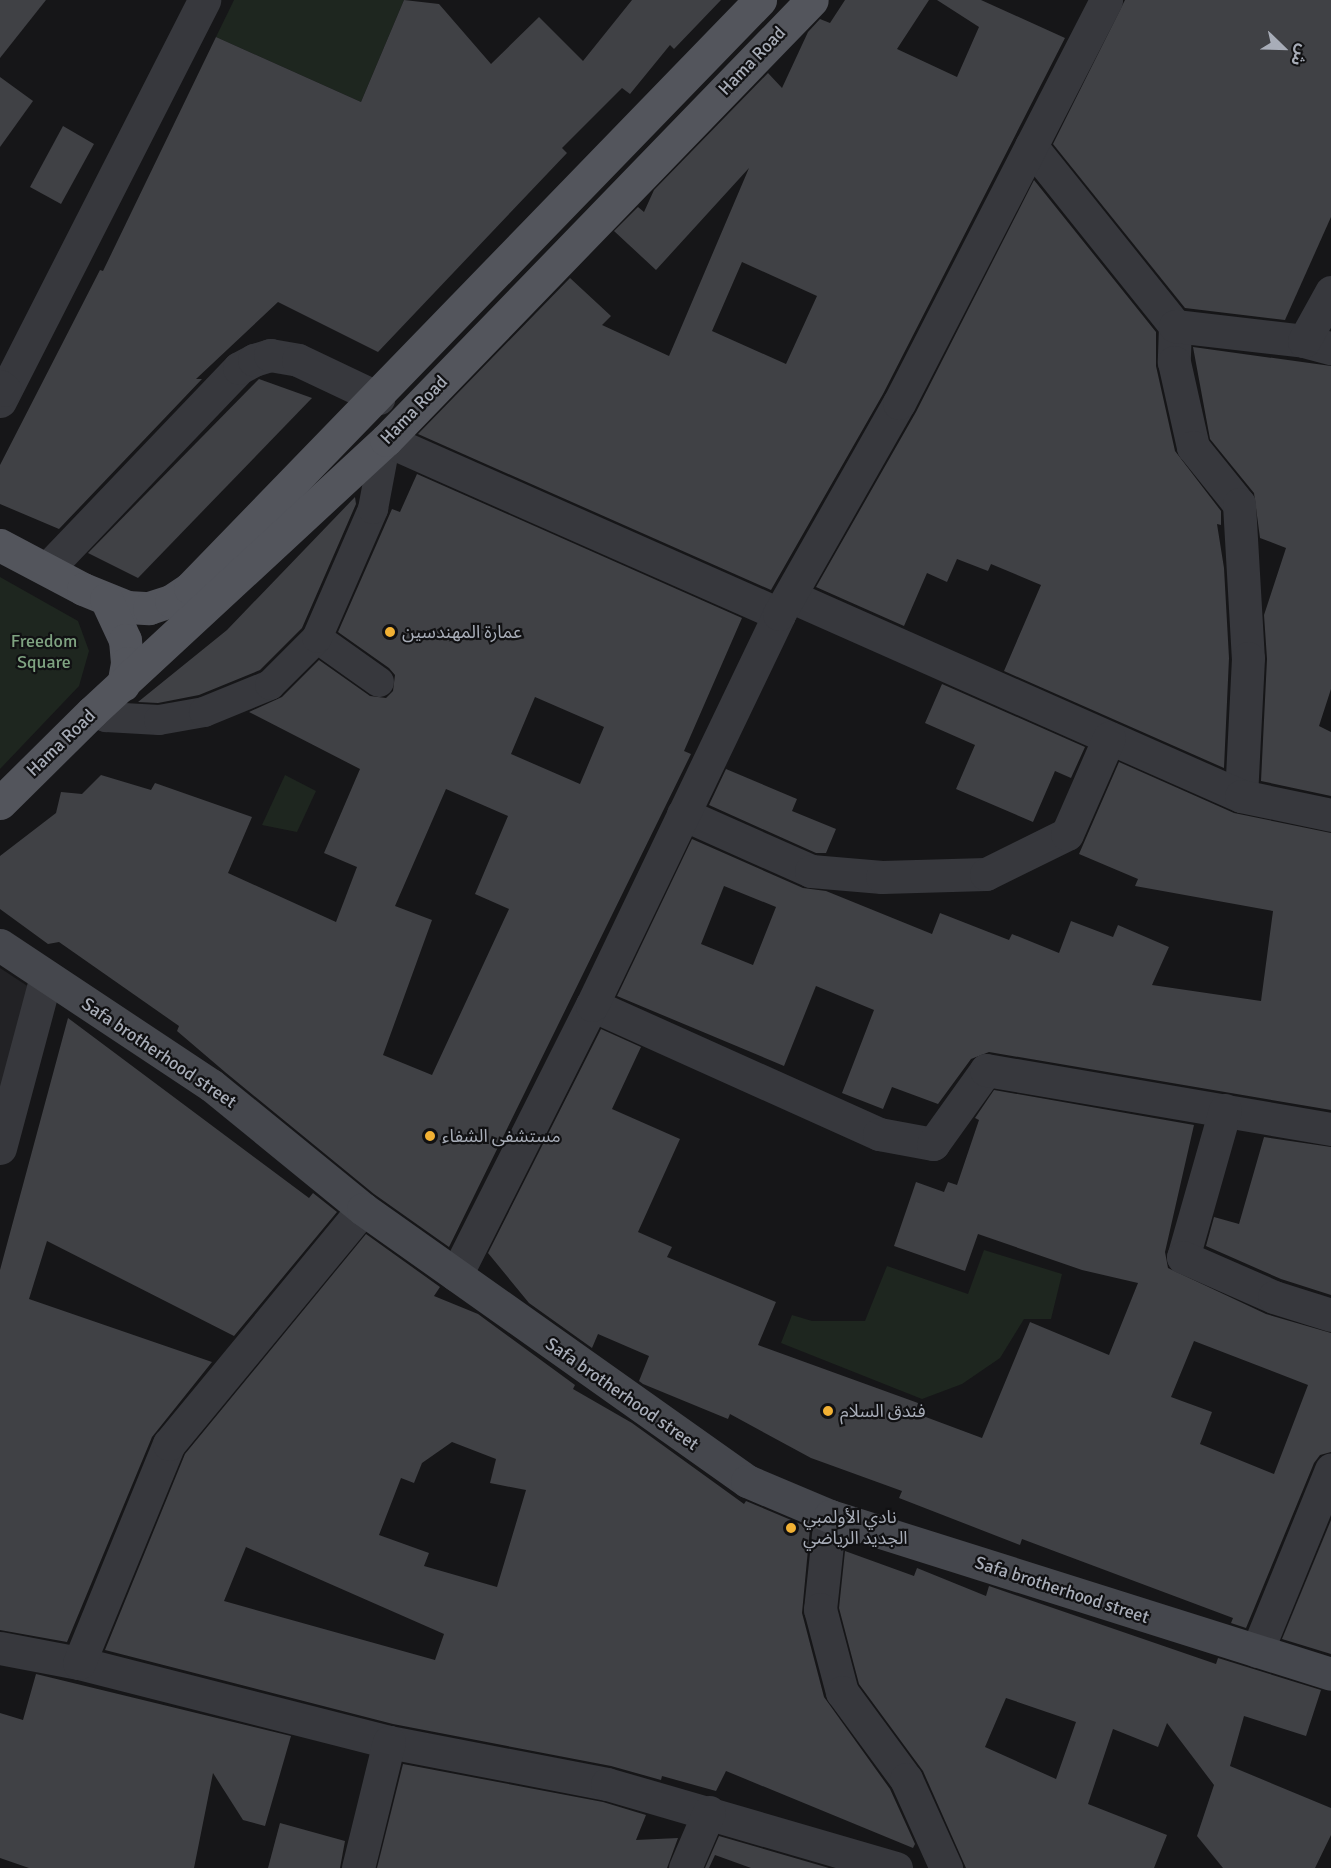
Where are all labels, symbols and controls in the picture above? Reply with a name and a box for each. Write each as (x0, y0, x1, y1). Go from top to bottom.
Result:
north arrow (1253, 18, 1313, 78)
street label: Hama Road (714, 22, 790, 100)
text: ش (1286, 41, 1313, 69)
street label: Hama Road (376, 371, 452, 449)
place label: عمارة المهندسين (402, 621, 522, 643)
marker: عمارة المهندسين (383, 625, 397, 639)
park label: Freedom Square (11, 631, 77, 674)
street label: Hama Road (22, 705, 100, 781)
street label: Safa brotherhood street (78, 993, 240, 1113)
place label: مستشفى الشفاء (442, 1125, 561, 1147)
marker: مستشفى الشفاء (423, 1129, 437, 1143)
street label: Safa brotherhood street (541, 1333, 703, 1455)
place label: فندق السلام (840, 1400, 925, 1422)
marker: فندق السلام (821, 1404, 835, 1418)
place label: نادي الأولمبي الجديد الرياضي (803, 1507, 908, 1550)
marker: نادي الأولمبي الجديد الرياضي (784, 1521, 798, 1535)
street label: Safa brotherhood street (972, 1552, 1152, 1628)

